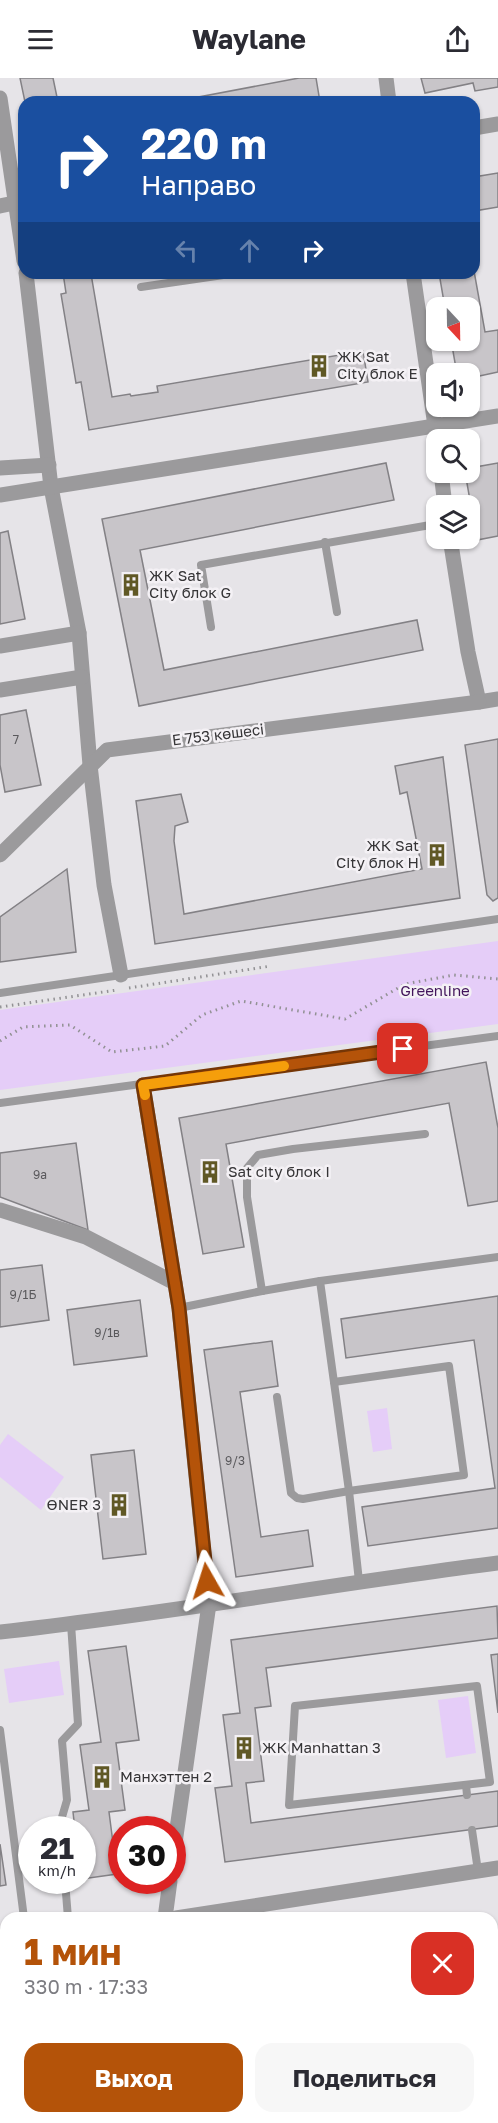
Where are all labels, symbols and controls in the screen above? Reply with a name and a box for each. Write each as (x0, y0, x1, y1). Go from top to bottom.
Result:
icon: menu (24, 23, 57, 56)
text: Waylane (192, 23, 306, 55)
icon: share (441, 23, 474, 56)
text: 220 m (141, 118, 267, 168)
icon: right (42, 120, 120, 198)
text: Направо (141, 169, 256, 201)
icon: left (170, 234, 203, 267)
icon: ahead (233, 234, 266, 267)
icon: right (296, 234, 329, 267)
north arrow (426, 297, 480, 351)
map controls (426, 297, 480, 549)
place label: ЖК Sat City блок E (337, 347, 418, 382)
building icon: ЖК Sat City блок E (306, 353, 332, 379)
button: sound (426, 363, 480, 417)
button: search (426, 429, 480, 483)
button: layers (426, 495, 480, 549)
place label: ЖК Sat City блок G (149, 566, 231, 601)
building icon: ЖК Sat City блок G (118, 572, 144, 598)
street label: Е 753 көшесі (171, 719, 265, 749)
house number: 7 (13, 732, 19, 747)
place label: ЖК Sat City блок H (336, 836, 419, 871)
building icon: ЖК Sat City блок H (424, 842, 450, 868)
park label: Greenline (400, 981, 470, 999)
pin (377, 1023, 428, 1074)
icon: arrive (386, 1032, 419, 1065)
building icon: Sat city блок I (197, 1159, 223, 1185)
place label: Sat city блок I (228, 1162, 330, 1180)
house number: 9а (33, 1167, 47, 1182)
house number: 9/1Б (10, 1287, 36, 1302)
house number: 9/1в (94, 1325, 120, 1340)
house number: 9/3 (225, 1453, 245, 1468)
building icon: ӨNER 3 (106, 1492, 132, 1518)
place label: ӨNER 3 (47, 1495, 101, 1513)
position arrow (175, 1549, 239, 1613)
building icon: ЖК Manhattan 3 (231, 1735, 257, 1761)
place label: ЖК Manhattan 3 (262, 1738, 381, 1756)
building icon: Манхэттен 2 (89, 1764, 115, 1790)
place label: Манхэттен 2 (120, 1767, 212, 1785)
speed limit sign: 30 (108, 1816, 186, 1894)
text: 21 (40, 1830, 74, 1866)
text: km/h (38, 1861, 76, 1879)
text: 1 мин (24, 1930, 121, 1973)
button: close (411, 1932, 474, 1995)
text: 330 m · 17:33 (24, 1974, 148, 1998)
button: Выход (24, 2043, 243, 2112)
button: Поделиться (255, 2043, 474, 2112)

